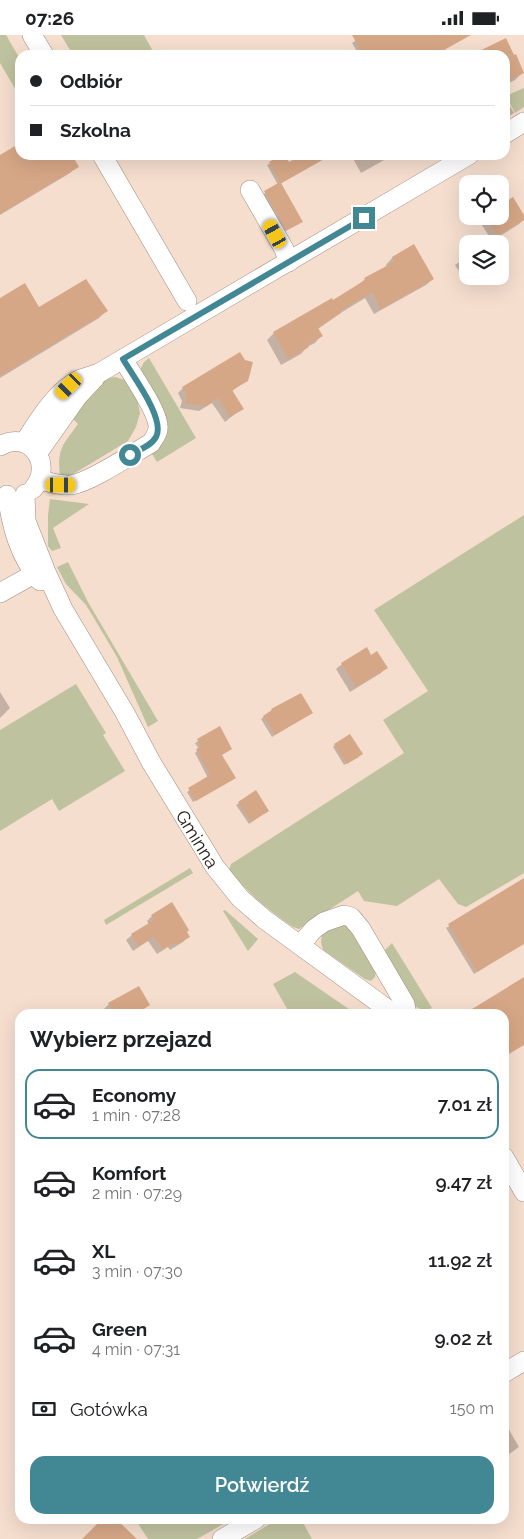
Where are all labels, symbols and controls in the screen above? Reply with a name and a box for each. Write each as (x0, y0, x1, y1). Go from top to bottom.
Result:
text: 07:26 (25, 7, 74, 29)
text: Odbiór (60, 70, 122, 92)
text: Szkolna (60, 119, 131, 141)
map controls (459, 175, 509, 285)
button: locate (459, 175, 509, 225)
route end (353, 207, 375, 229)
car (261, 217, 288, 251)
button: layers (459, 235, 509, 285)
car (53, 370, 84, 402)
route start (119, 444, 141, 466)
car (46, 478, 76, 493)
street label: Gminna (172, 806, 223, 872)
text: Wybierz przejazd (30, 1026, 212, 1052)
icon: car (32, 1082, 77, 1127)
text: Economy (92, 1084, 176, 1106)
text: 7.01 zł (438, 1093, 492, 1115)
text: 1 min · 07:28 (92, 1106, 181, 1125)
icon: car (32, 1160, 77, 1205)
text: Komfort (92, 1162, 166, 1184)
text: 9.47 zł (435, 1171, 492, 1193)
text: 2 min · 07:29 (92, 1184, 182, 1203)
icon: car (32, 1238, 77, 1283)
text: XL (92, 1240, 115, 1262)
text: 11.92 zł (428, 1249, 492, 1271)
text: 3 min · 07:30 (92, 1262, 183, 1281)
icon: car (32, 1316, 77, 1361)
text: Green (92, 1318, 147, 1340)
text: 9.02 zł (434, 1327, 492, 1349)
text: 4 min · 07:31 (92, 1340, 180, 1359)
icon: cash (30, 1395, 58, 1423)
text: Gotówka (70, 1398, 148, 1420)
text: 150 m (450, 1399, 494, 1418)
button: Potwierdź (30, 1456, 494, 1514)

